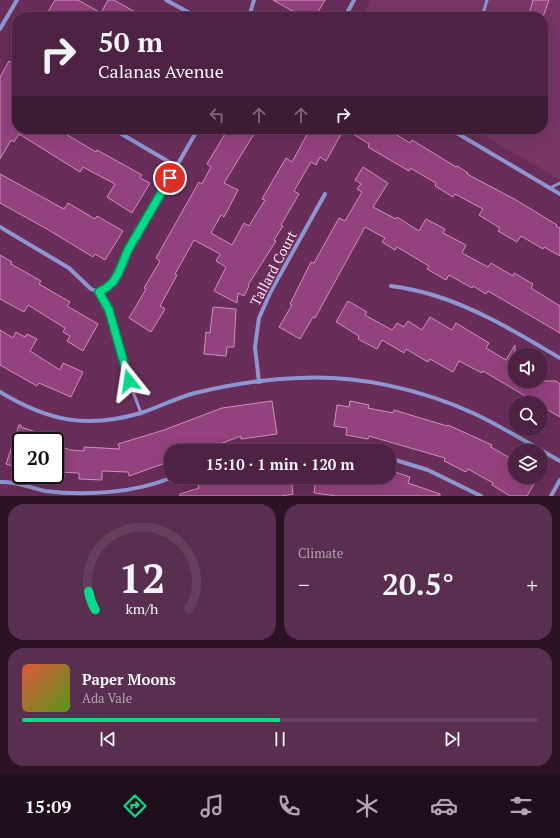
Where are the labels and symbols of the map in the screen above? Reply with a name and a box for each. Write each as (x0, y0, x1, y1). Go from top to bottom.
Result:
pin (153, 161, 187, 195)
street label: Tallard Court (245, 226, 301, 309)
position arrow (108, 360, 150, 402)
speed limit sign: 20 (12, 432, 64, 484)

